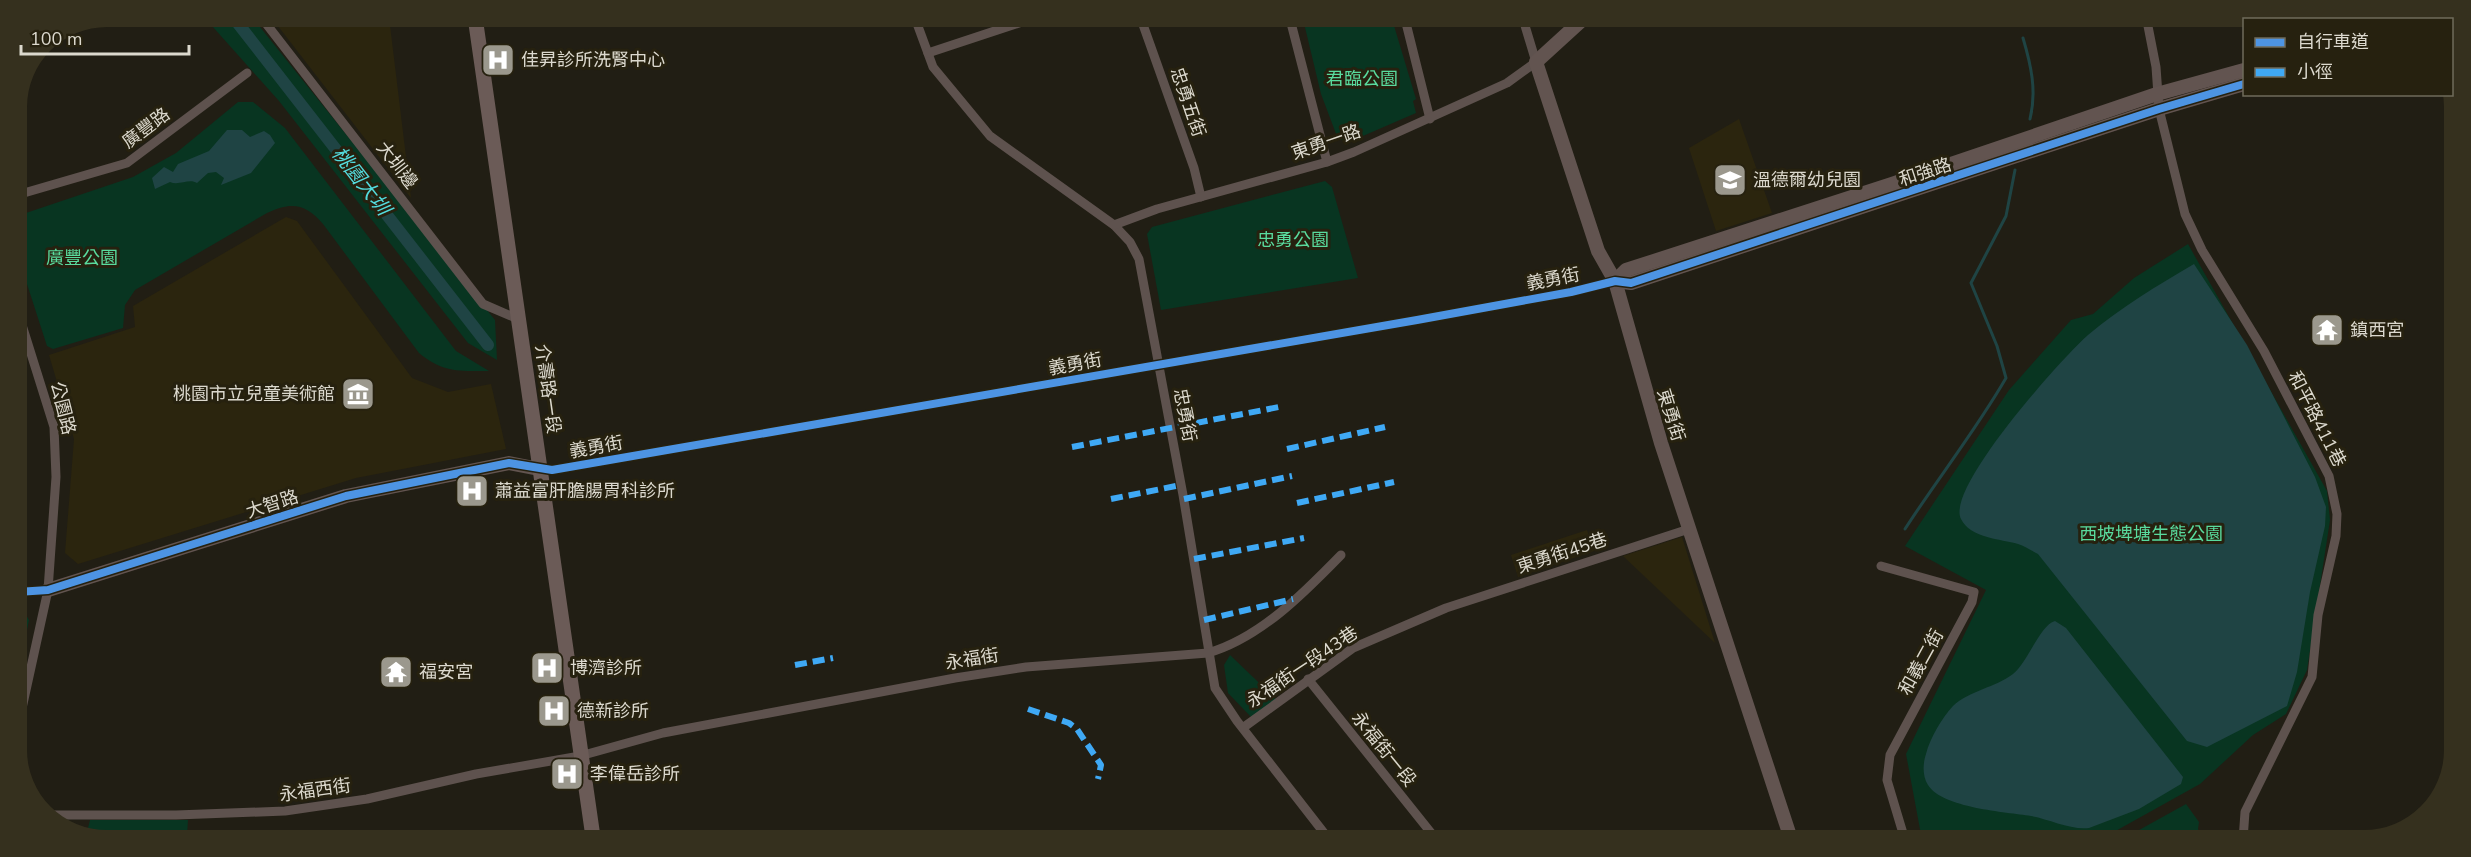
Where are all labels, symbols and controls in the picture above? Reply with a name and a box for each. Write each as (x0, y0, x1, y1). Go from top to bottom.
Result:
scale bar (21, 18, 189, 56)
legend (2243, 18, 2453, 96)
text: 100 m (30, 27, 82, 51)
text: 自行車道 (2297, 30, 2369, 54)
hospital icon: 佳昇診所洗腎中心 (480, 42, 516, 78)
place label: 佳昇診所洗腎中心 (521, 48, 665, 72)
text: 小徑 (2297, 60, 2333, 84)
street label: 忠勇五街 (1165, 64, 1211, 140)
park label: 君臨公園 (1326, 67, 1398, 91)
street label: 廣豐路 (117, 102, 175, 154)
street label: 東勇一路 (1288, 119, 1364, 165)
street label: 大圳邊 (371, 136, 423, 194)
water label: 桃園大圳 (326, 141, 398, 223)
street label: 和強路 (1896, 152, 1954, 192)
school or university icon: 溫德爾幼兒園 (1712, 162, 1748, 198)
place label: 溫德爾幼兒園 (1753, 168, 1861, 192)
park label: 忠勇公園 (1257, 228, 1329, 252)
park label: 廣豐公園 (46, 246, 118, 270)
street label: 義勇街 (1524, 262, 1582, 296)
temple icon: 鎮西宮 (2309, 312, 2345, 348)
place label: 鎮西宮 (2350, 318, 2404, 342)
street label: 介壽路一段 (530, 343, 566, 435)
street label: 義勇街 (1046, 347, 1104, 381)
street label: 和平路411巷 (2283, 367, 2351, 471)
museum icon: 桃園市立兒童美術館 (340, 376, 376, 412)
street label: 公園路 (45, 379, 81, 437)
place label: 桃園市立兒童美術館 (173, 382, 335, 406)
street label: 忠勇街 (1168, 386, 1202, 444)
street label: 東勇街 (1652, 386, 1690, 444)
street label: 義勇街 (567, 430, 625, 464)
hospital icon: 蕭益富肝膽腸胃科診所 (454, 473, 490, 509)
place label: 蕭益富肝膽腸胃科診所 (495, 479, 675, 503)
street label: 大智路 (243, 484, 301, 524)
park label: 西坡埤塘生態公園 (2079, 522, 2223, 546)
street label: 東勇街45巷 (1514, 527, 1610, 579)
street label: 永福街一段43巷 (1242, 621, 1362, 713)
street label: 和義二街 (1893, 625, 1949, 699)
street label: 永福街 (943, 643, 1001, 675)
hospital icon: 博濟診所 (529, 650, 565, 686)
temple icon: 福安宮 (378, 654, 414, 690)
place label: 博濟診所 (570, 656, 642, 680)
place label: 福安宮 (419, 660, 473, 684)
hospital icon: 德新診所 (536, 693, 572, 729)
place label: 德新診所 (577, 699, 649, 723)
street label: 永福街一段 (1346, 706, 1422, 792)
hospital icon: 李偉岳診所 (549, 756, 585, 792)
place label: 李偉岳診所 (590, 762, 680, 786)
street label: 永福西街 (278, 773, 352, 807)

